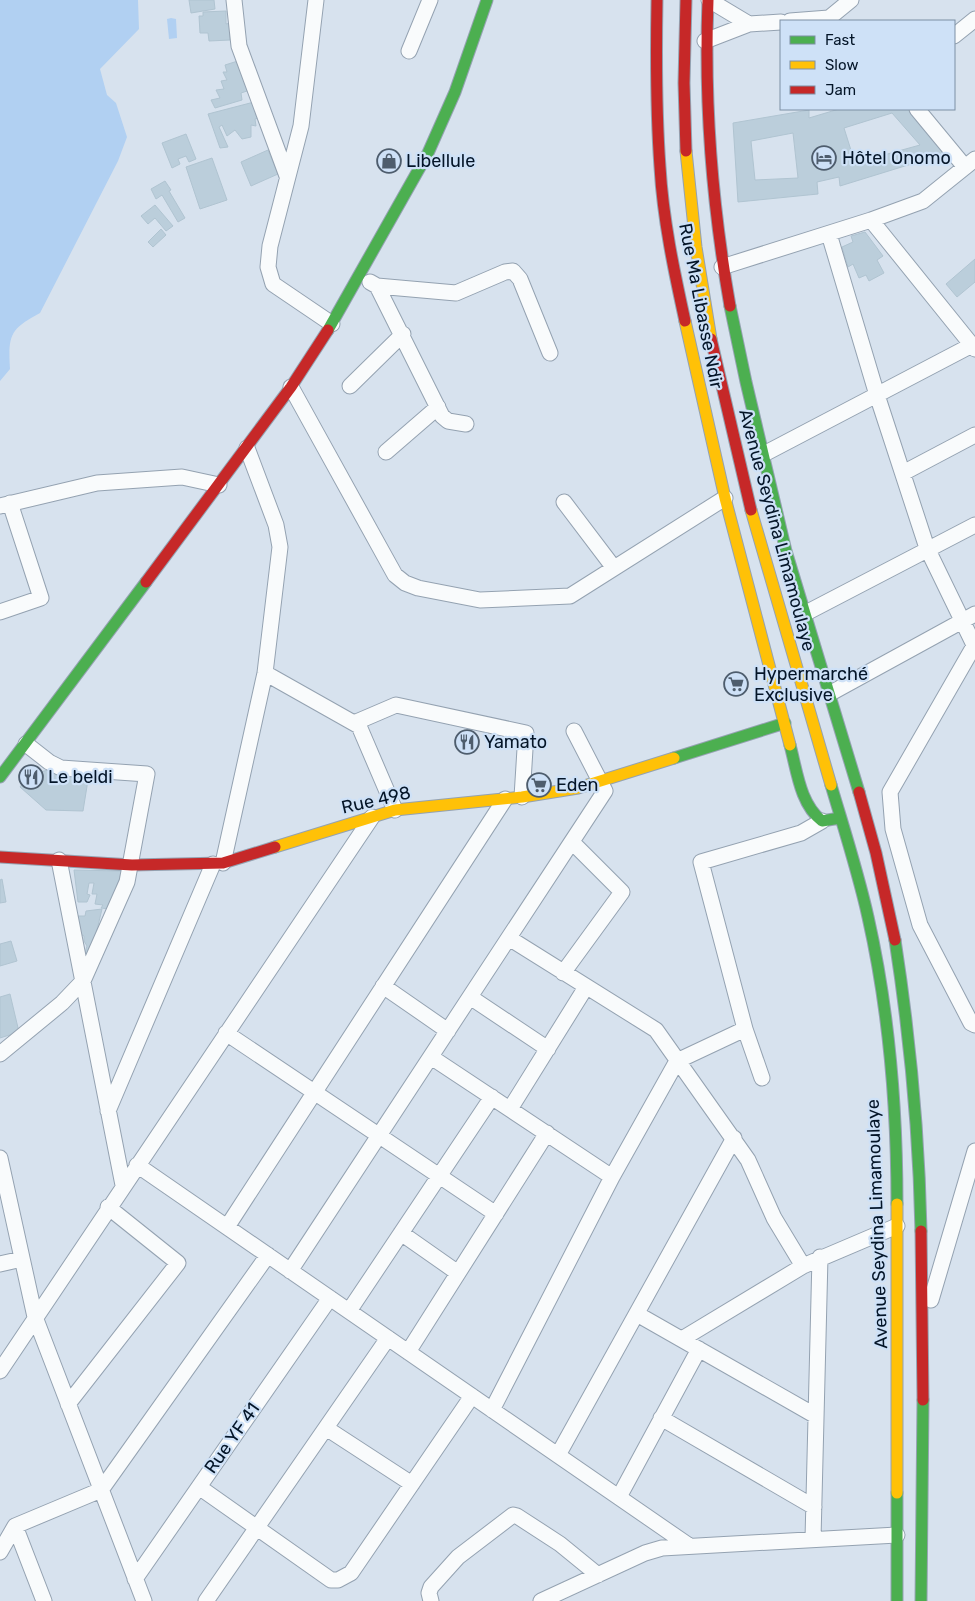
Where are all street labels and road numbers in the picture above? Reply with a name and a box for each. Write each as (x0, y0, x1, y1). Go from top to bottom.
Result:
street label: Rue Ma Libasse Ndir (674, 221, 728, 391)
street label: Avenue Seydina Limamoulaye (734, 407, 820, 653)
street label: Rue 498 (339, 781, 413, 819)
street label: Avenue Seydina Limamoulaye (862, 1099, 892, 1349)
street label: Rue YF 41 (200, 1398, 264, 1478)

